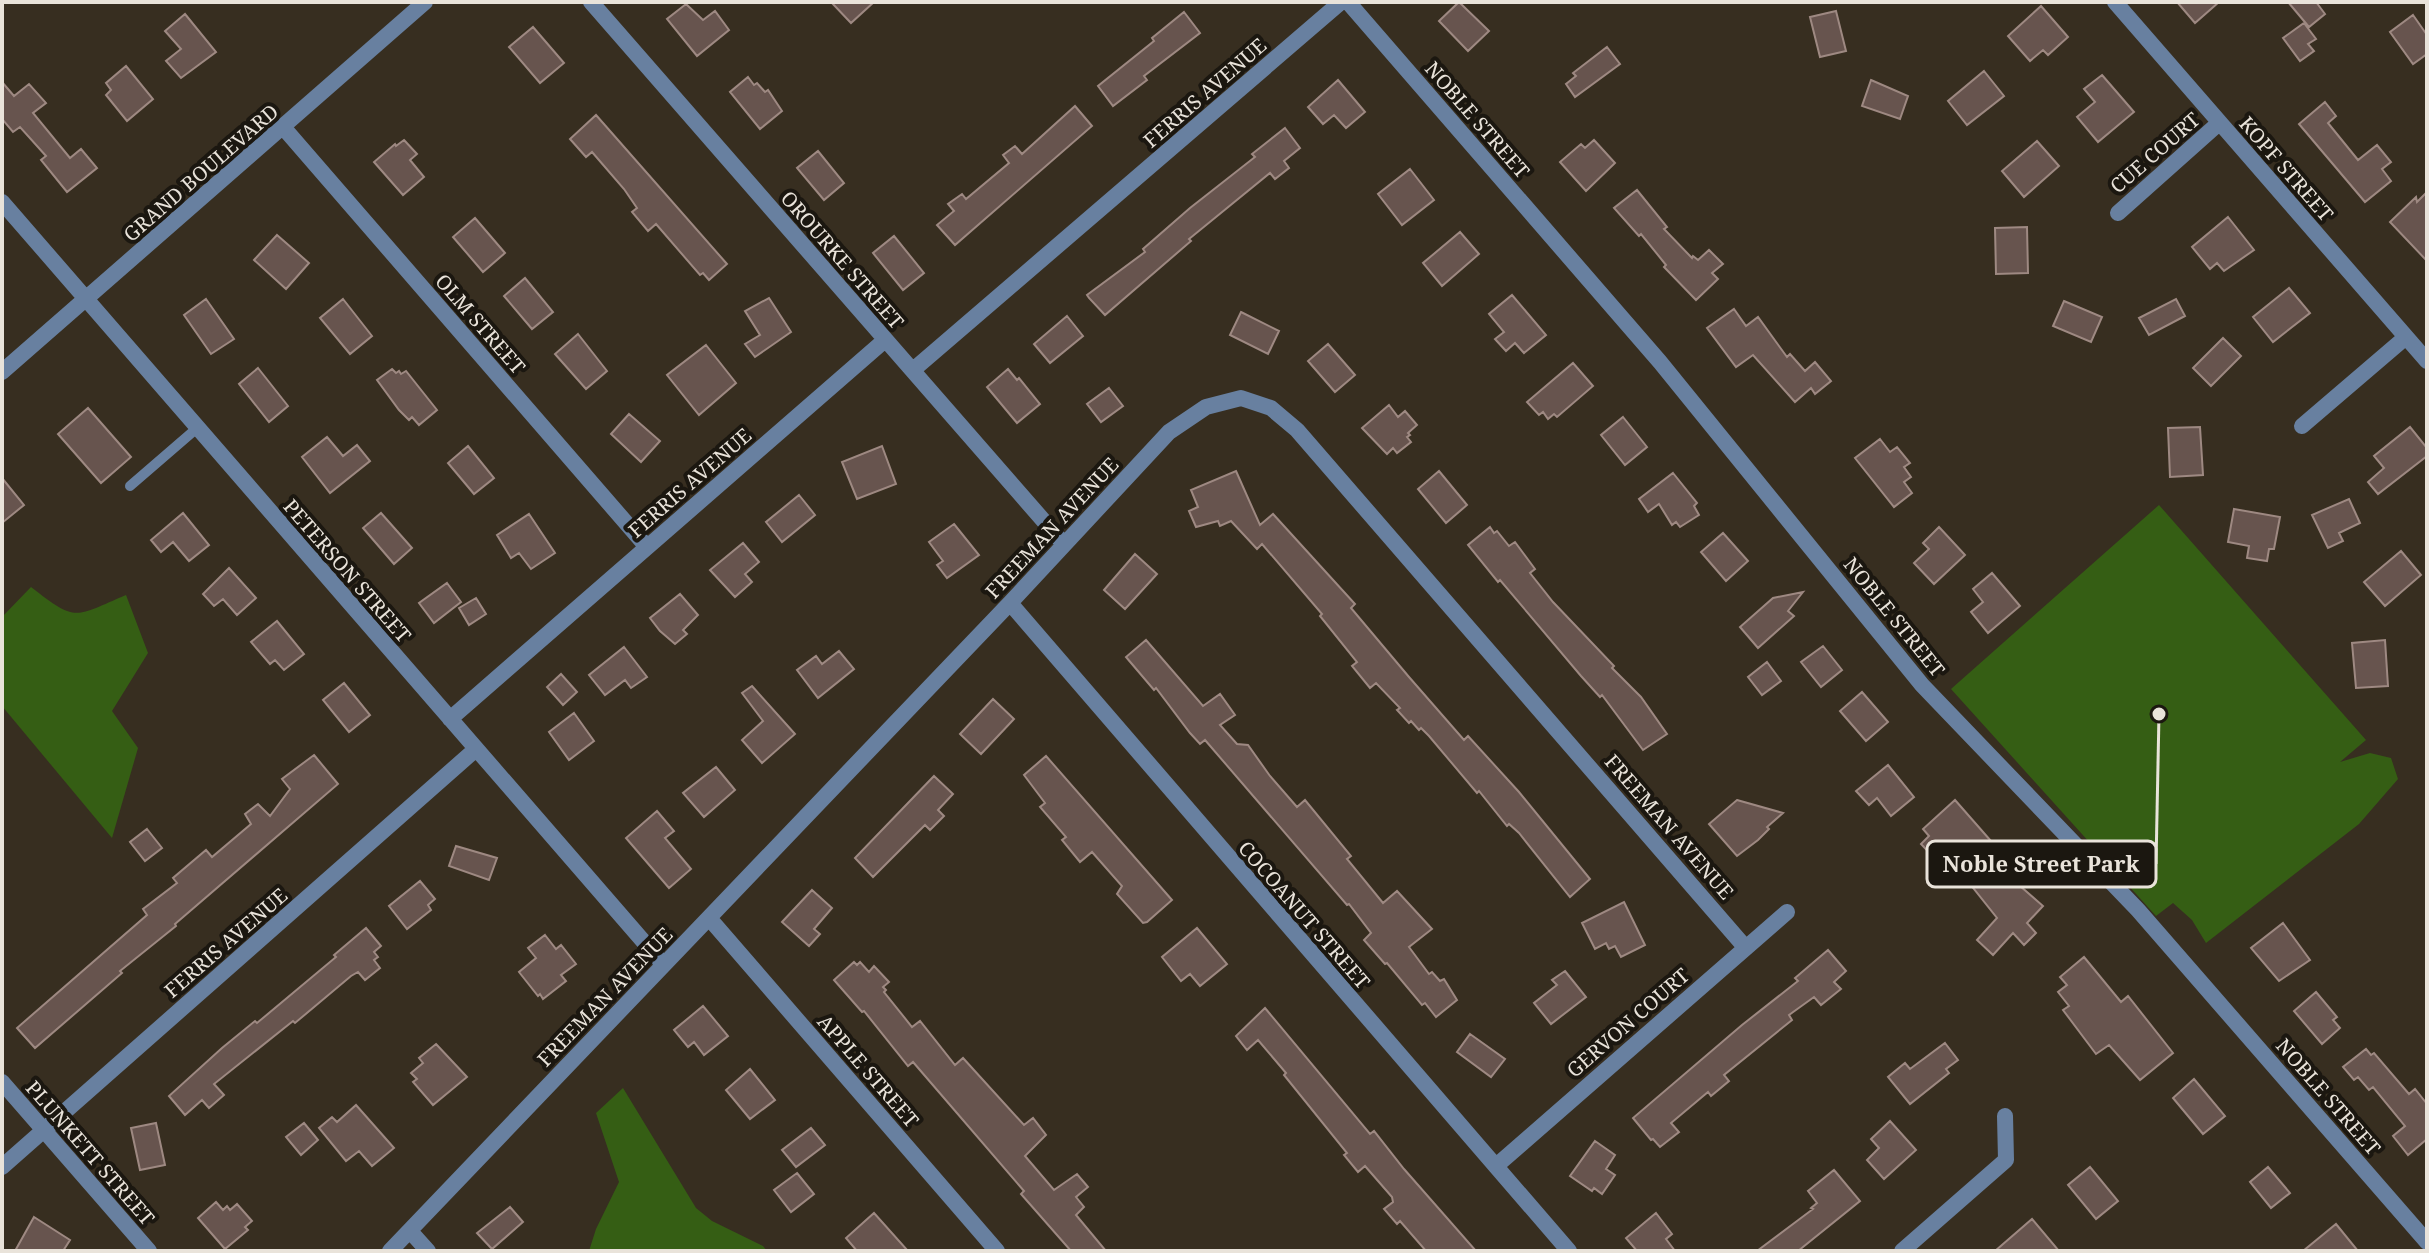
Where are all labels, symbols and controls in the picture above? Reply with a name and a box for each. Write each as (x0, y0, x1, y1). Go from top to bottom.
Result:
street label: FERRIS AVENUE (1138, 32, 1272, 153)
street label: NOBLE STREET (1419, 56, 1536, 184)
street label: GRAND BOULEVARD (117, 98, 284, 247)
street label: CUE COURT (2104, 106, 2205, 199)
street label: KOPF STREET (2233, 111, 2339, 227)
street label: OROURKE STREET (775, 185, 910, 334)
street label: OLM STREET (429, 268, 531, 379)
street label: FERRIS AVENUE (623, 422, 757, 543)
street label: FREEMAN AVENUE (979, 451, 1124, 604)
street label: PETERSON STREET (278, 493, 417, 648)
street label: NOBLE STREET (1838, 551, 1951, 682)
street label: FREEMAN AVENUE (1599, 748, 1740, 905)
street label: COCOANUT STREET (1233, 835, 1376, 994)
callout: Noble Street Park (1927, 841, 2156, 887)
text: Noble Street Park (1943, 848, 2139, 878)
street label: FERRIS AVENUE (159, 882, 293, 1003)
street label: FREEMAN AVENUE (531, 921, 678, 1072)
street label: GERVON COURT (1561, 962, 1695, 1083)
street label: APPLE STREET (812, 1008, 925, 1133)
street label: NOBLE STREET (2270, 1033, 2387, 1161)
street label: PLUNKETT STREET (20, 1075, 161, 1231)

